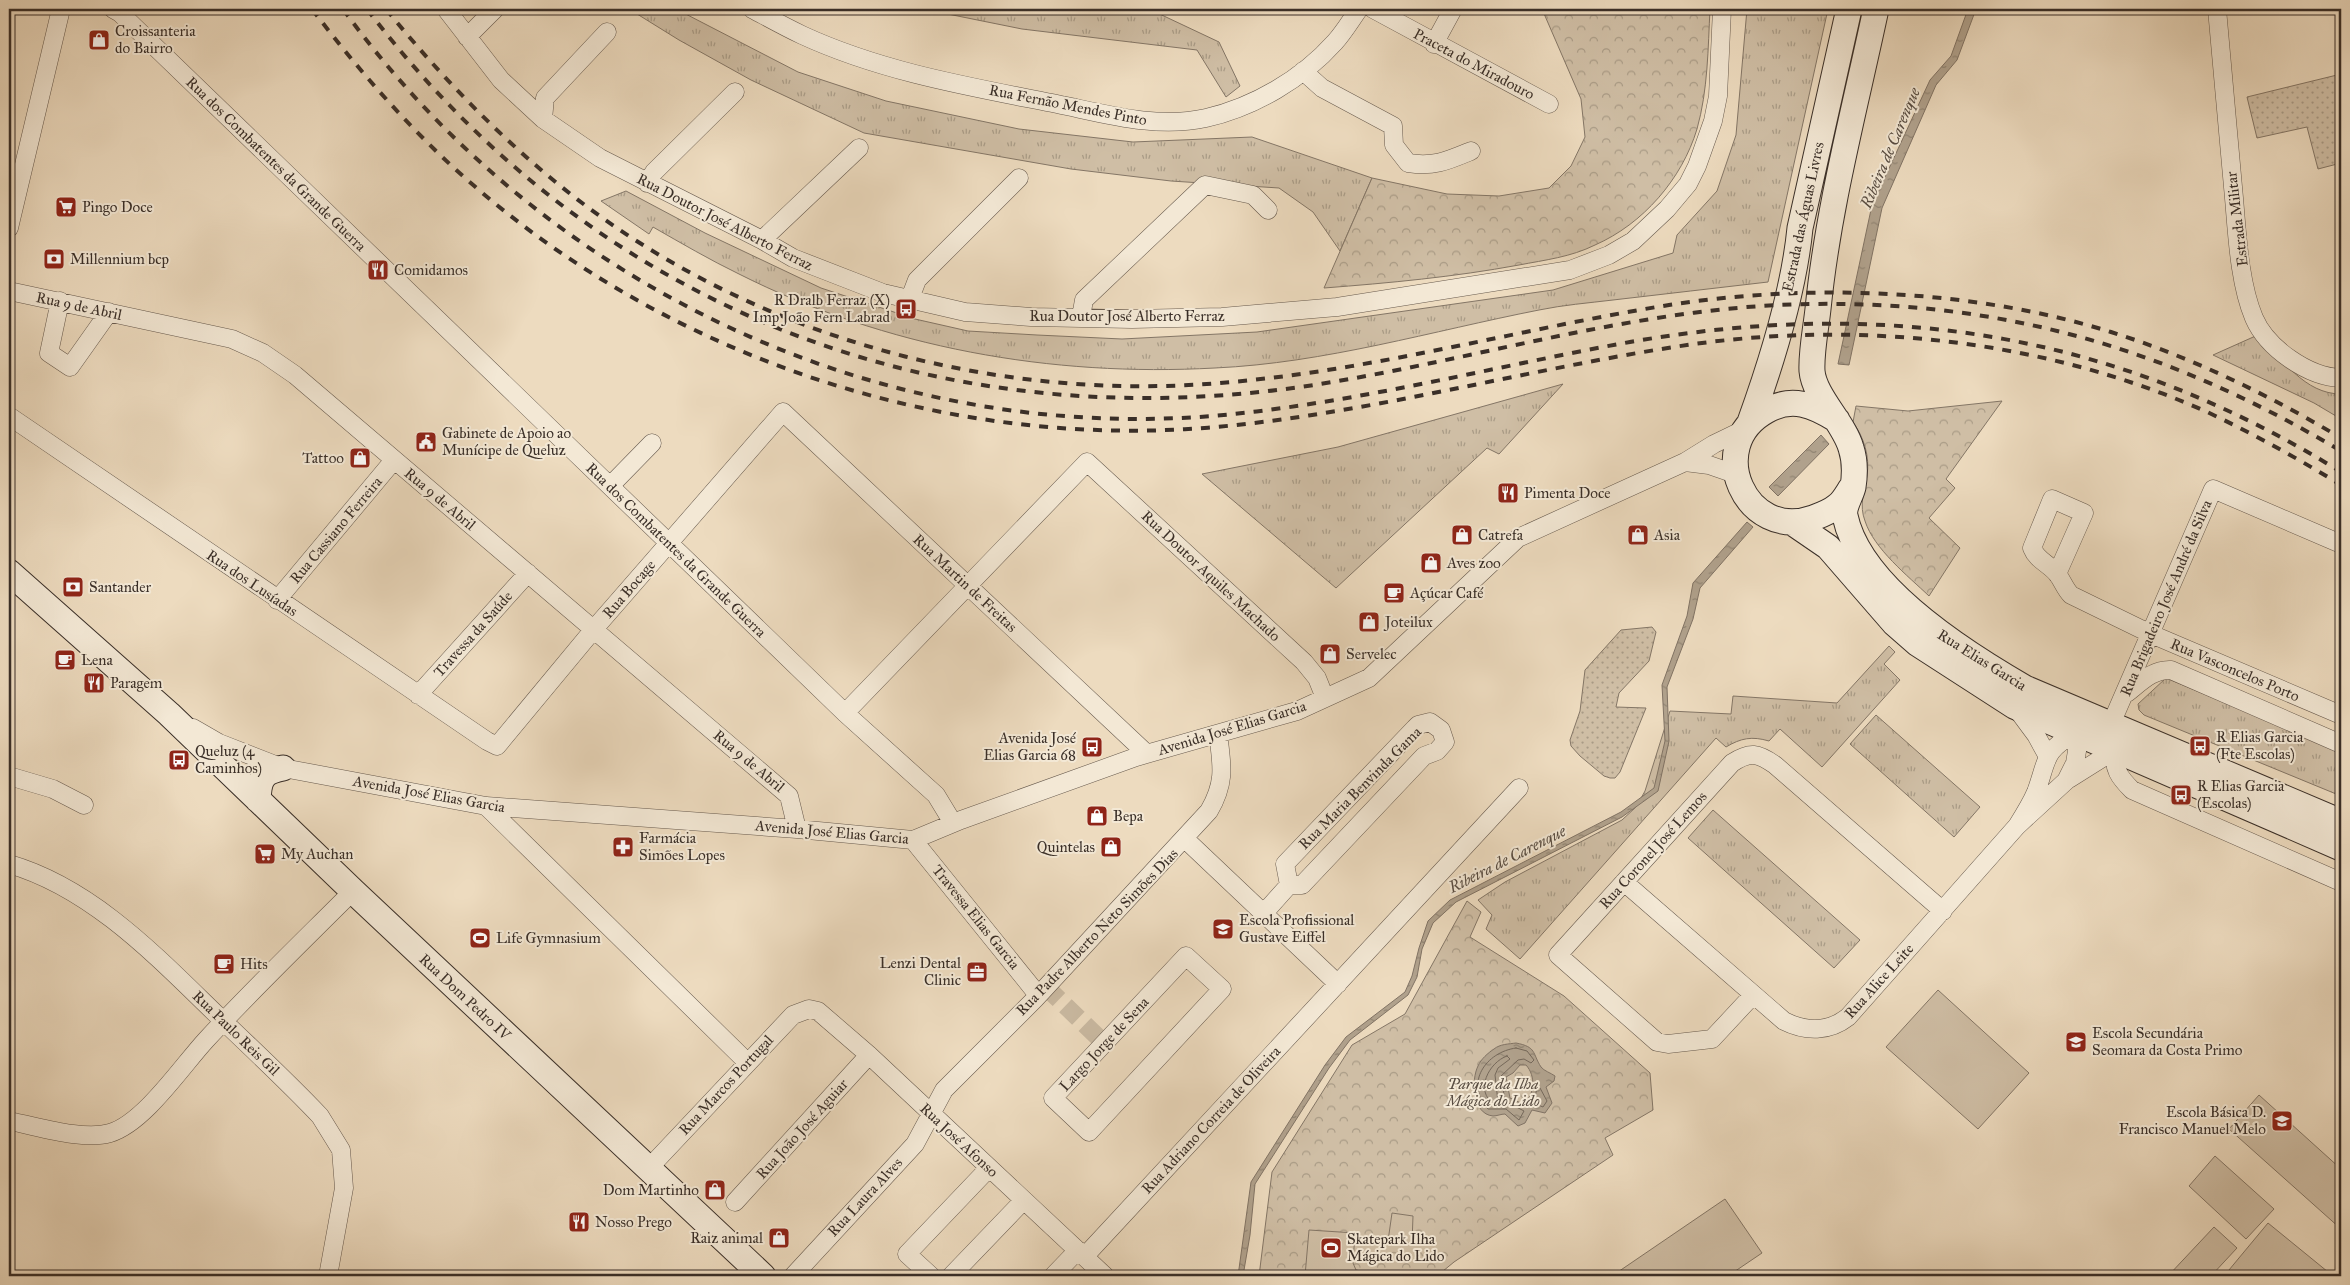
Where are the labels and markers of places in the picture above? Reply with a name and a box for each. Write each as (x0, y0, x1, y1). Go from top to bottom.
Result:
place label: Croissanteria do Bairro (115, 22, 196, 57)
shop icon: Croissanteria do Bairro (87, 28, 111, 52)
supermarket icon: Pingo Doce (54, 195, 78, 219)
place label: Pingo Doce (82, 198, 153, 216)
bank icon: Millennium bcp (42, 247, 66, 271)
place label: Millennium bcp (70, 250, 169, 268)
restaurant icon: Comidamos (366, 258, 390, 282)
place label: Comidamos (394, 261, 468, 279)
place label: R Dralb Ferraz (X) Imp João Fern Labrad (753, 291, 890, 327)
bus stop icon: R Dralb Ferraz (X) Imp João Fern Labrad (894, 297, 918, 321)
place label: Gabinete de Apoio ao Munícipe de Queluz (442, 424, 571, 459)
public building icon: Gabinete de Apoio ao Munícipe de Queluz (414, 430, 438, 454)
shop icon: Tattoo (348, 446, 372, 470)
place label: Tattoo (302, 449, 344, 467)
restaurant icon: Pimenta Doce (1496, 481, 1520, 505)
place label: Pimenta Doce (1524, 484, 1611, 502)
shop icon: Catrefa (1450, 523, 1474, 547)
shop icon: Asia (1626, 523, 1650, 547)
place label: Catrefa (1478, 526, 1524, 544)
place label: Asia (1653, 526, 1681, 544)
shop icon: Aves zoo (1419, 551, 1443, 575)
place label: Aves zoo (1446, 554, 1501, 572)
bank icon: Santander (61, 575, 85, 599)
place label: Santander (89, 578, 152, 596)
cafe icon: Açúcar Café (1382, 581, 1406, 605)
place label: Açúcar Café (1409, 584, 1484, 602)
shop icon: Joteilux (1357, 610, 1381, 634)
place label: Joteilux (1383, 613, 1433, 632)
shop icon: Servelec (1318, 642, 1342, 666)
place label: Servelec (1346, 645, 1397, 663)
cafe icon: Lena (53, 648, 77, 672)
place label: Lena (81, 651, 113, 669)
restaurant icon: Paragem (82, 671, 106, 695)
place label: Paragem (110, 674, 163, 692)
place label: R Elias Garcia (Fte Escolas) (2216, 728, 2304, 764)
place label: Avenida José Elias Garcia 68 (983, 729, 1077, 764)
bus stop icon: R Elias Garcia (Fte Escolas) (2188, 734, 2212, 758)
bus stop icon: Avenida José Elias Garcia 68 (1080, 735, 1104, 759)
place label: Queluz (4 Caminhos) (195, 742, 262, 778)
bus stop icon: Queluz (4 Caminhos) (167, 748, 191, 772)
place label: R Elias Garcia (Escolas) (2197, 777, 2285, 813)
bus stop icon: R Elias Garcia (Escolas) (2169, 783, 2193, 807)
shop icon: Bepa (1085, 804, 1109, 828)
place label: Bepa (1113, 807, 1144, 825)
place label: Farmácia Simões Lopes (639, 829, 725, 864)
pharmacy icon: Farmácia Simões Lopes (611, 835, 635, 859)
shop icon: Quintelas (1099, 835, 1123, 859)
place label: Quintelas (1037, 838, 1095, 856)
supermarket icon: My Auchan (253, 842, 277, 866)
place label: My Auchan (281, 845, 353, 863)
place label: Escola Profissional Gustave Eiffel (1239, 911, 1355, 946)
school or university icon: Escola Profissional Gustave Eiffel (1211, 917, 1235, 941)
sports icon: Life Gymnasium (468, 926, 492, 950)
place label: Life Gymnasium (496, 929, 601, 947)
cafe icon: Hits (212, 952, 236, 976)
place label: Lenzi Dental Clinic (879, 954, 962, 989)
place label: Hits (240, 955, 268, 973)
office icon: Lenzi Dental Clinic (965, 960, 989, 984)
place label: Escola Secundária Seomara da Costa Primo (2092, 1024, 2243, 1059)
school or university icon: Escola Secundária Seomara da Costa Primo (2064, 1030, 2088, 1054)
place label: Escola Básica D. Francisco Manuel Melo (2119, 1103, 2266, 1138)
school or university icon: Escola Básica D. Francisco Manuel Melo (2270, 1109, 2294, 1133)
shop icon: Dom Martinho (703, 1178, 727, 1202)
place label: Dom Martinho (603, 1181, 699, 1199)
restaurant icon: Nosso Prego (567, 1210, 591, 1234)
place label: Nosso Prego (595, 1213, 672, 1231)
shop icon: Raiz animal (767, 1226, 791, 1250)
place label: Raiz animal (690, 1229, 764, 1247)
place label: Skatepark Ilha Mágica do Lido (1347, 1230, 1445, 1265)
sports icon: Skatepark Ilha Mágica do Lido (1319, 1236, 1343, 1260)

